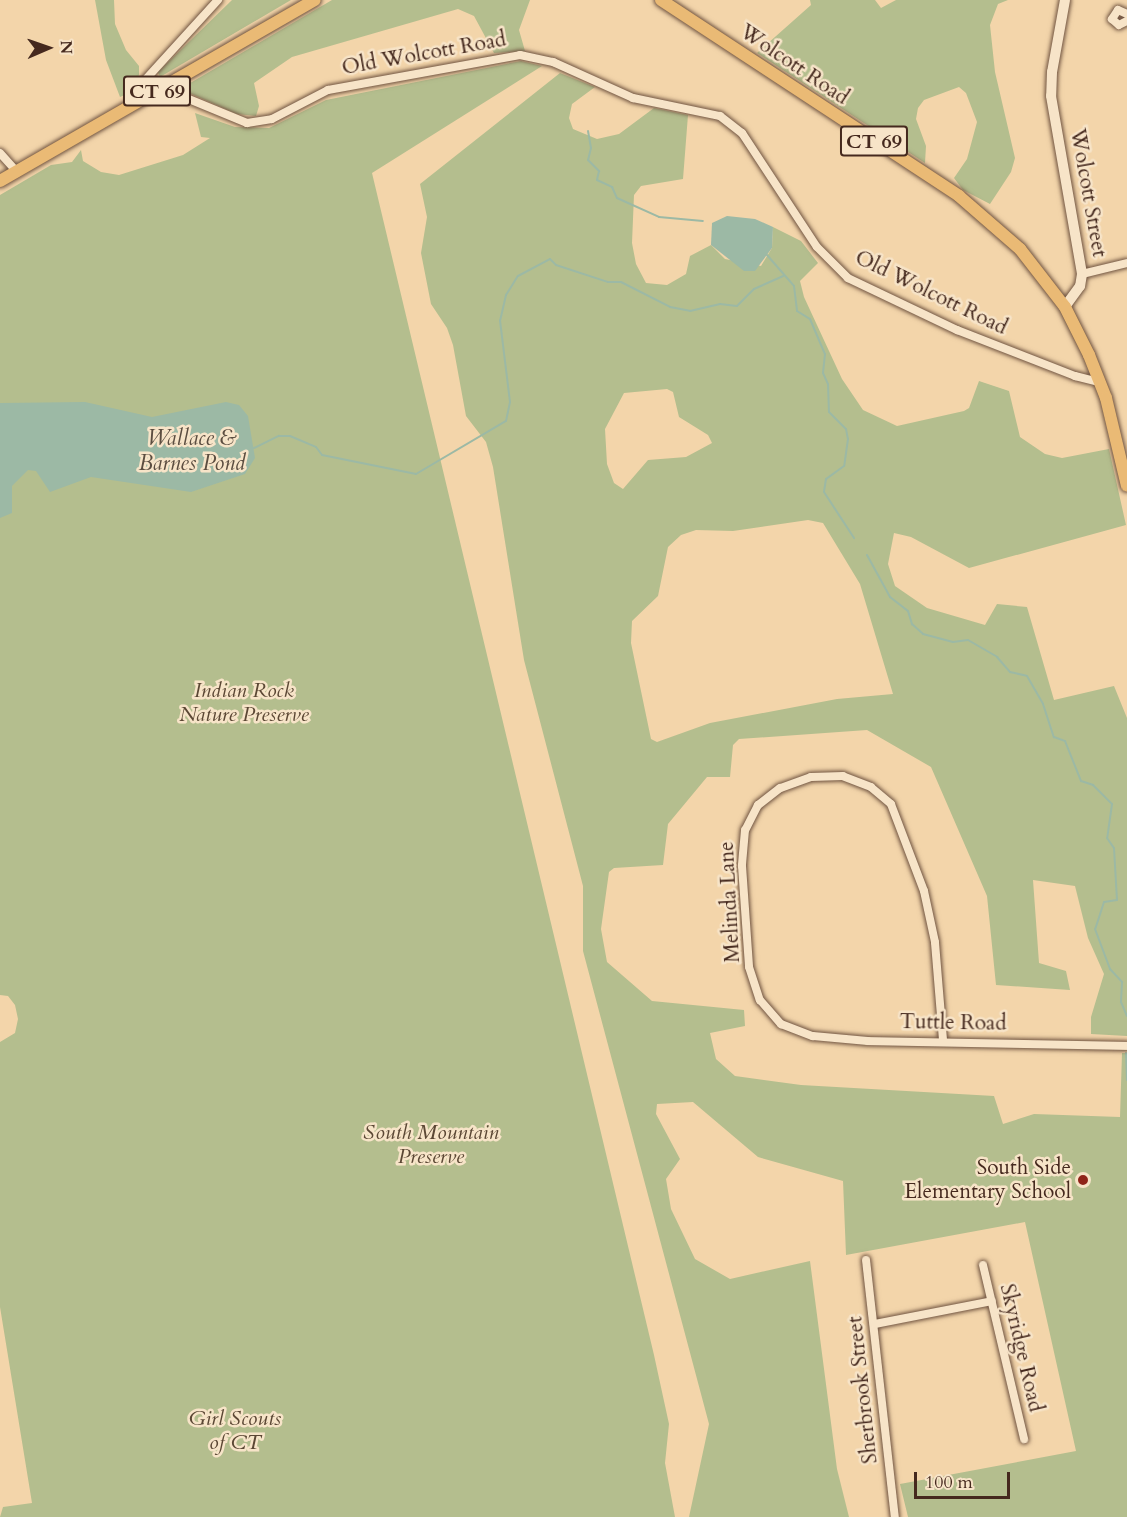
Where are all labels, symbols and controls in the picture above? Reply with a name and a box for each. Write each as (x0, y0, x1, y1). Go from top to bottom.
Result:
north arrow (18, 18, 78, 78)
street label: Wolcott Road (735, 19, 853, 111)
street label: Old Wolcott Road (340, 27, 508, 81)
text: N (55, 40, 77, 55)
road number: CT 69 (122, 74, 192, 108)
road number: CT 69 (840, 124, 908, 158)
street label: Wolcott Street (1064, 127, 1112, 259)
street label: Old Wolcott Road (851, 245, 1011, 341)
water label: Wallace & Barnes Pond (139, 425, 245, 476)
park label: Indian Rock Nature Preserve (179, 678, 309, 728)
street label: Melinda Lane (714, 841, 746, 963)
street label: Tuttle Road (899, 1009, 1007, 1037)
park label: South Mountain Preserve (363, 1120, 499, 1170)
place label: South Side Elementary School (904, 1155, 1071, 1205)
marker: South Side Elementary School (1076, 1173, 1090, 1187)
street label: Skyridge Road (994, 1281, 1048, 1415)
street label: Sherbrook Street (843, 1315, 883, 1465)
park label: Girl Scouts of CT (189, 1406, 281, 1456)
scale bar (917, 1460, 1013, 1498)
text: 100 m (925, 1470, 973, 1495)

